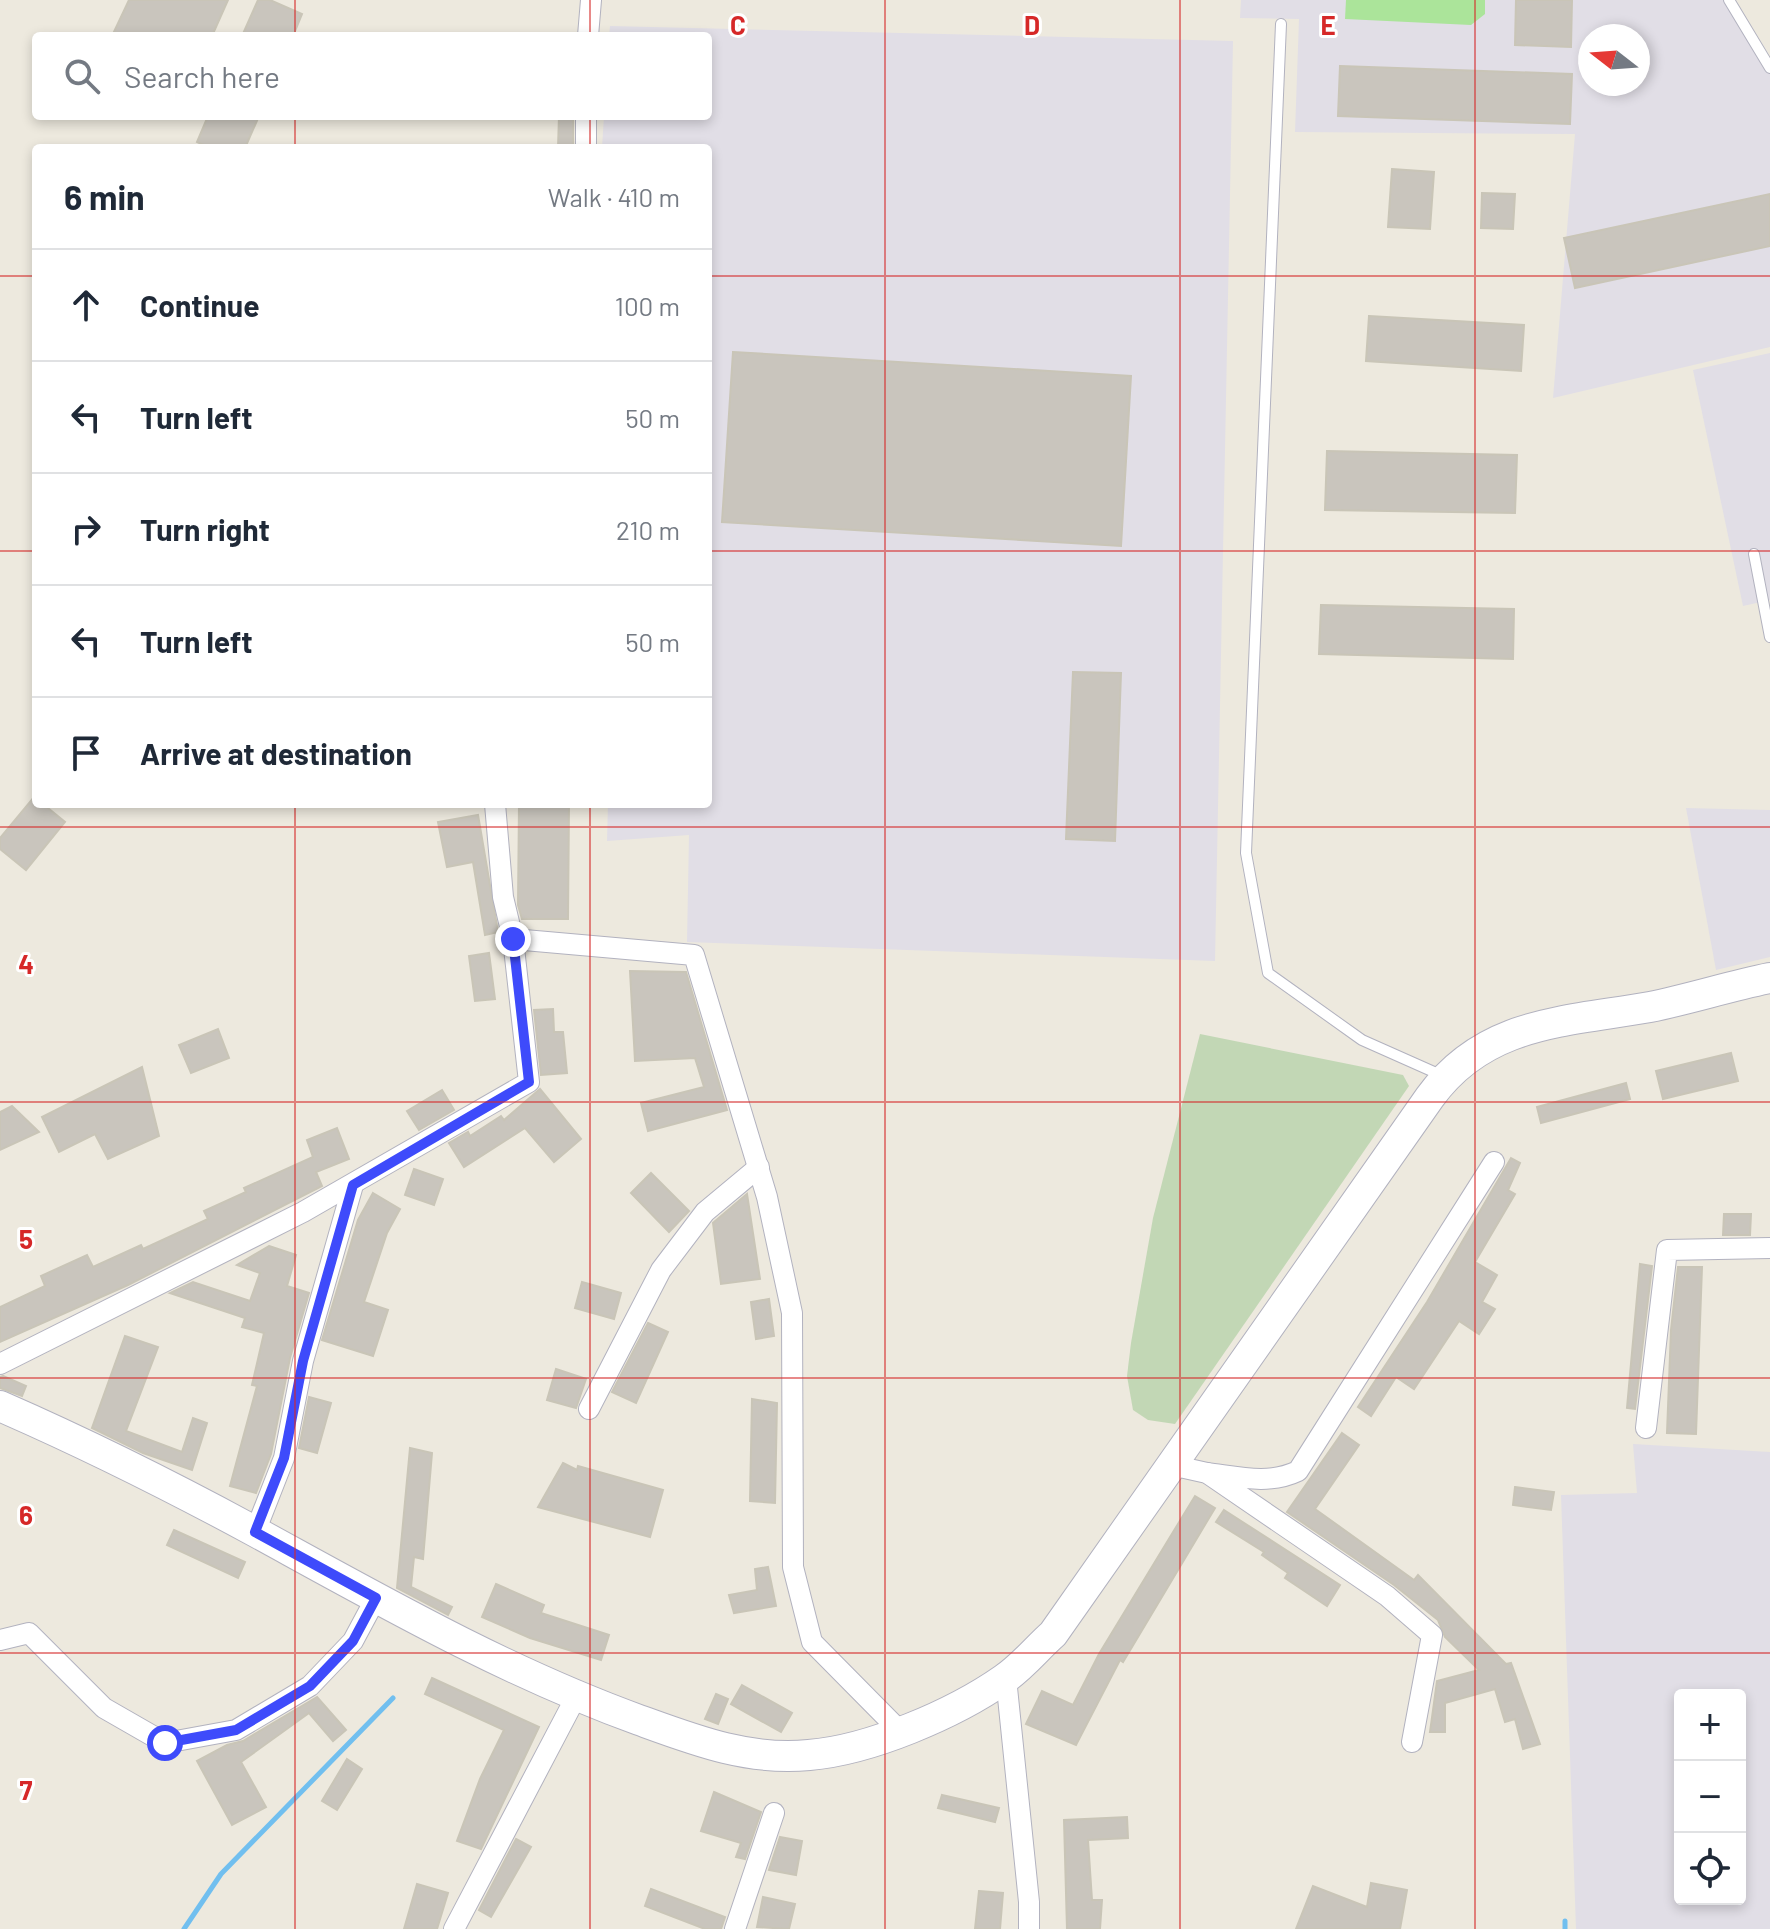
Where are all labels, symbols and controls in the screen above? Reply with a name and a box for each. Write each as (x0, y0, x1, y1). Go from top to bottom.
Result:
text: C (730, 9, 746, 40)
text: D (1024, 9, 1040, 40)
text: E (1320, 9, 1336, 40)
north arrow (1578, 24, 1650, 96)
search box (32, 32, 712, 120)
icon: search (60, 54, 104, 98)
text: Search here (124, 58, 280, 94)
text: 6 min (64, 176, 145, 217)
text: Walk · 410 m (548, 181, 680, 212)
icon: ahead (64, 283, 108, 327)
text: Continue (140, 287, 260, 323)
text: 100 m (615, 290, 680, 321)
icon: left (64, 395, 108, 439)
text: Turn left (140, 399, 253, 435)
text: 50 m (625, 402, 680, 433)
icon: right (64, 507, 108, 551)
text: Turn right (140, 511, 270, 547)
text: 210 m (616, 514, 680, 545)
icon: left (64, 619, 108, 663)
text: Turn left (140, 623, 253, 659)
text: 50 m (625, 626, 680, 657)
icon: arrive (64, 731, 108, 775)
text: Arrive at destination (140, 735, 412, 771)
route end (495, 921, 531, 957)
text: 4 (18, 948, 34, 979)
text: 5 (19, 1223, 33, 1254)
text: 6 (19, 1499, 33, 1530)
map controls (1674, 1689, 1746, 1905)
button: + (1674, 1689, 1746, 1761)
route start (147, 1725, 183, 1761)
button: − (1674, 1761, 1746, 1833)
text: 7 (20, 1774, 33, 1805)
button: locate (1674, 1833, 1746, 1905)

